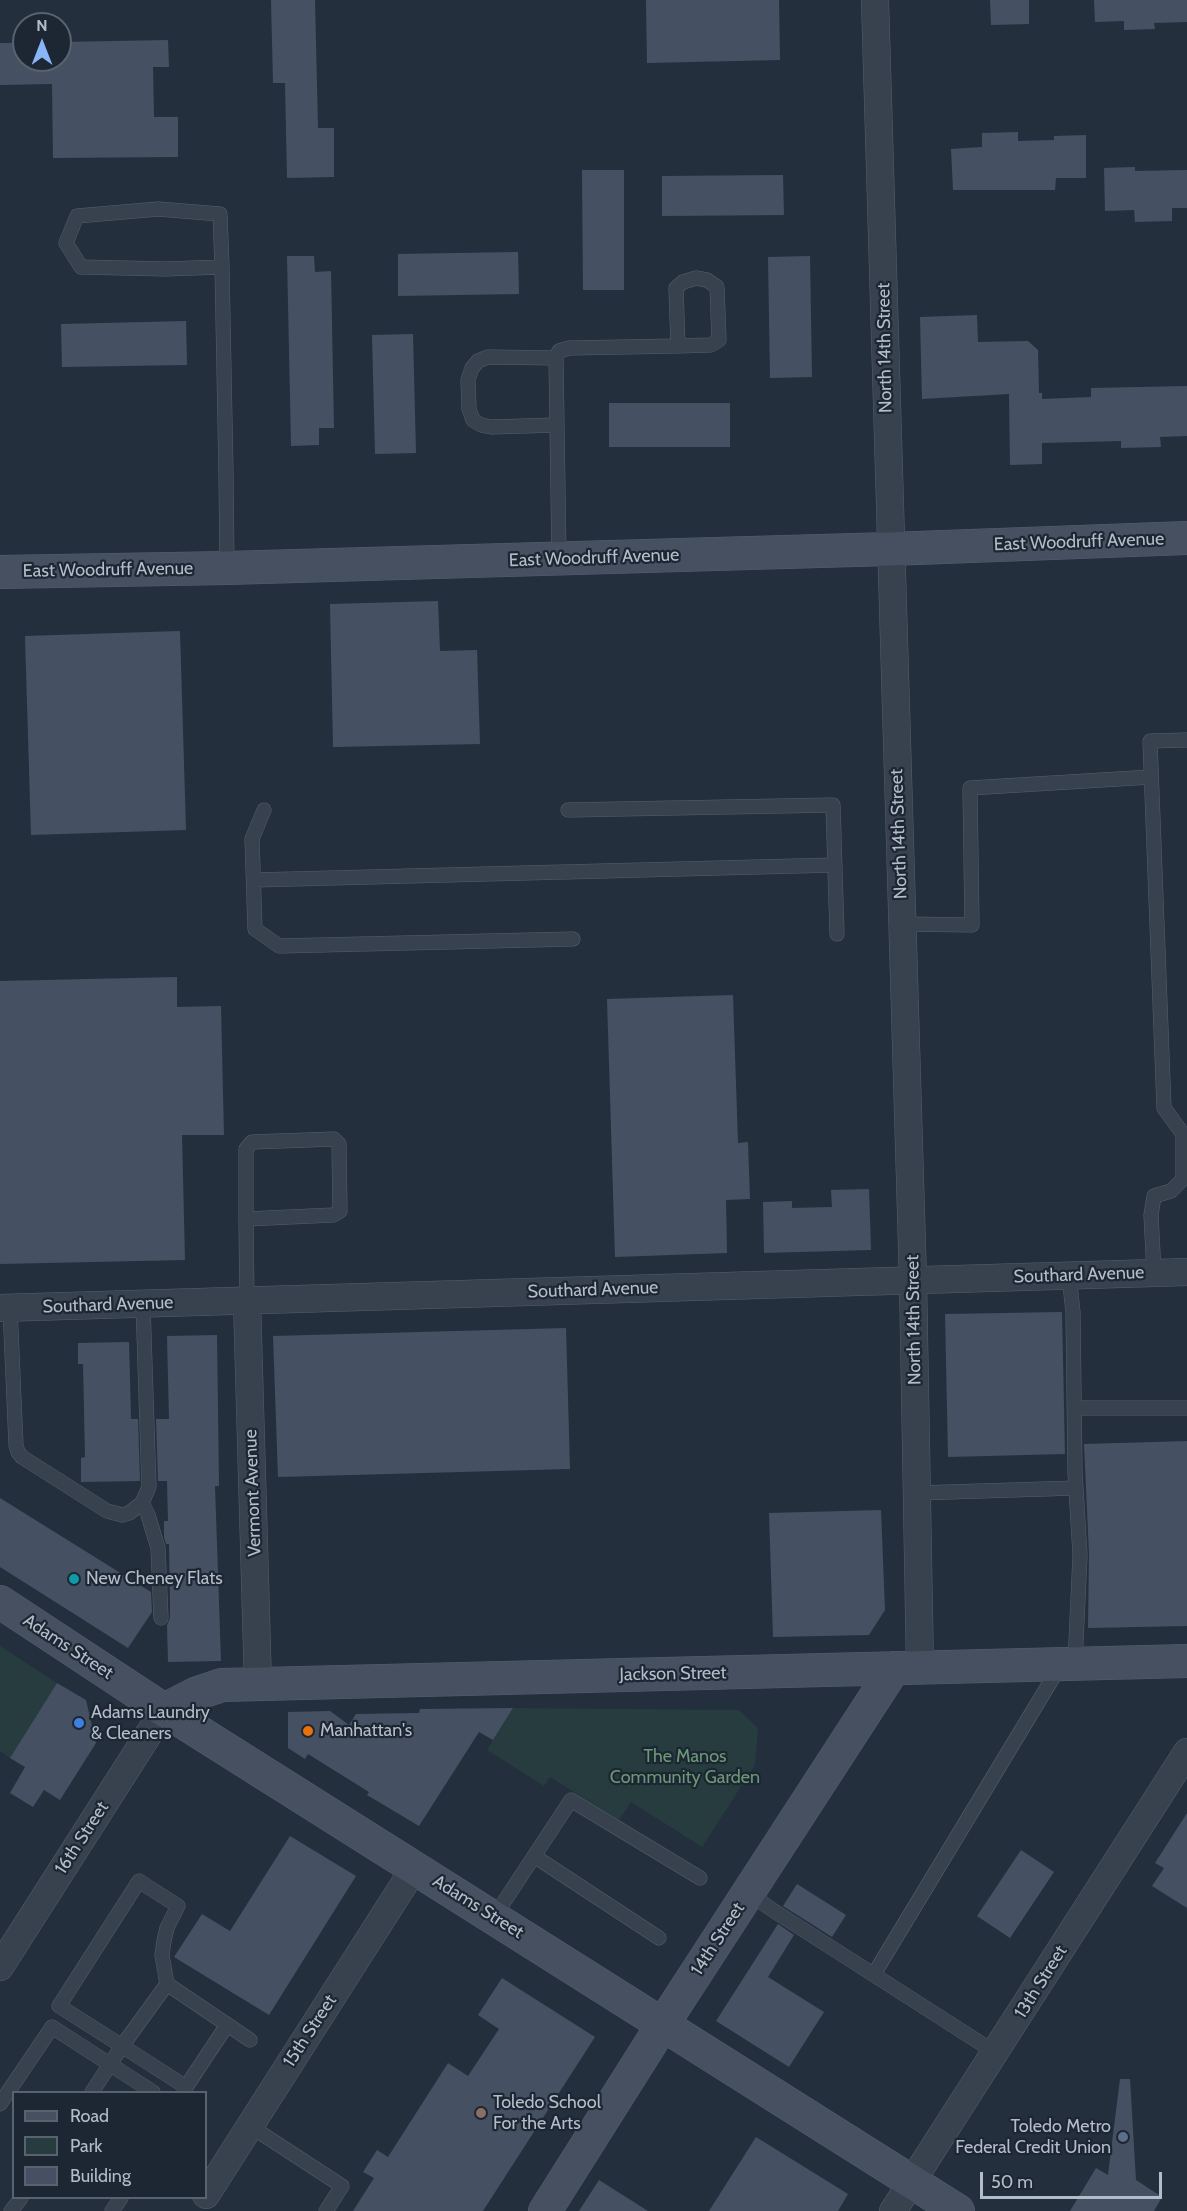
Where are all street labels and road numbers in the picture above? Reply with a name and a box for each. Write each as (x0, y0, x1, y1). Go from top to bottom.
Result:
street label: North 14th Street (873, 283, 897, 413)
street label: East Woodruff Avenue (993, 528, 1165, 556)
street label: East Woodruff Avenue (508, 544, 680, 572)
street label: East Woodruff Avenue (23, 558, 193, 582)
street label: North 14th Street (886, 769, 912, 899)
street label: North 14th Street (902, 1255, 926, 1385)
street label: Southard Avenue (1013, 1262, 1145, 1288)
street label: Southard Avenue (527, 1277, 659, 1303)
street label: Southard Avenue (42, 1292, 174, 1318)
street label: Vermont Avenue (240, 1429, 266, 1557)
street label: Adams Street (19, 1610, 117, 1684)
street label: Jackson Street (619, 1662, 727, 1686)
street label: 16th Street (51, 1798, 113, 1878)
street label: Adams Street (429, 1871, 527, 1943)
street label: 14th Street (687, 1899, 749, 1979)
street label: 13th Street (1010, 1942, 1072, 2022)
street label: 15th Street (279, 1991, 341, 2071)

